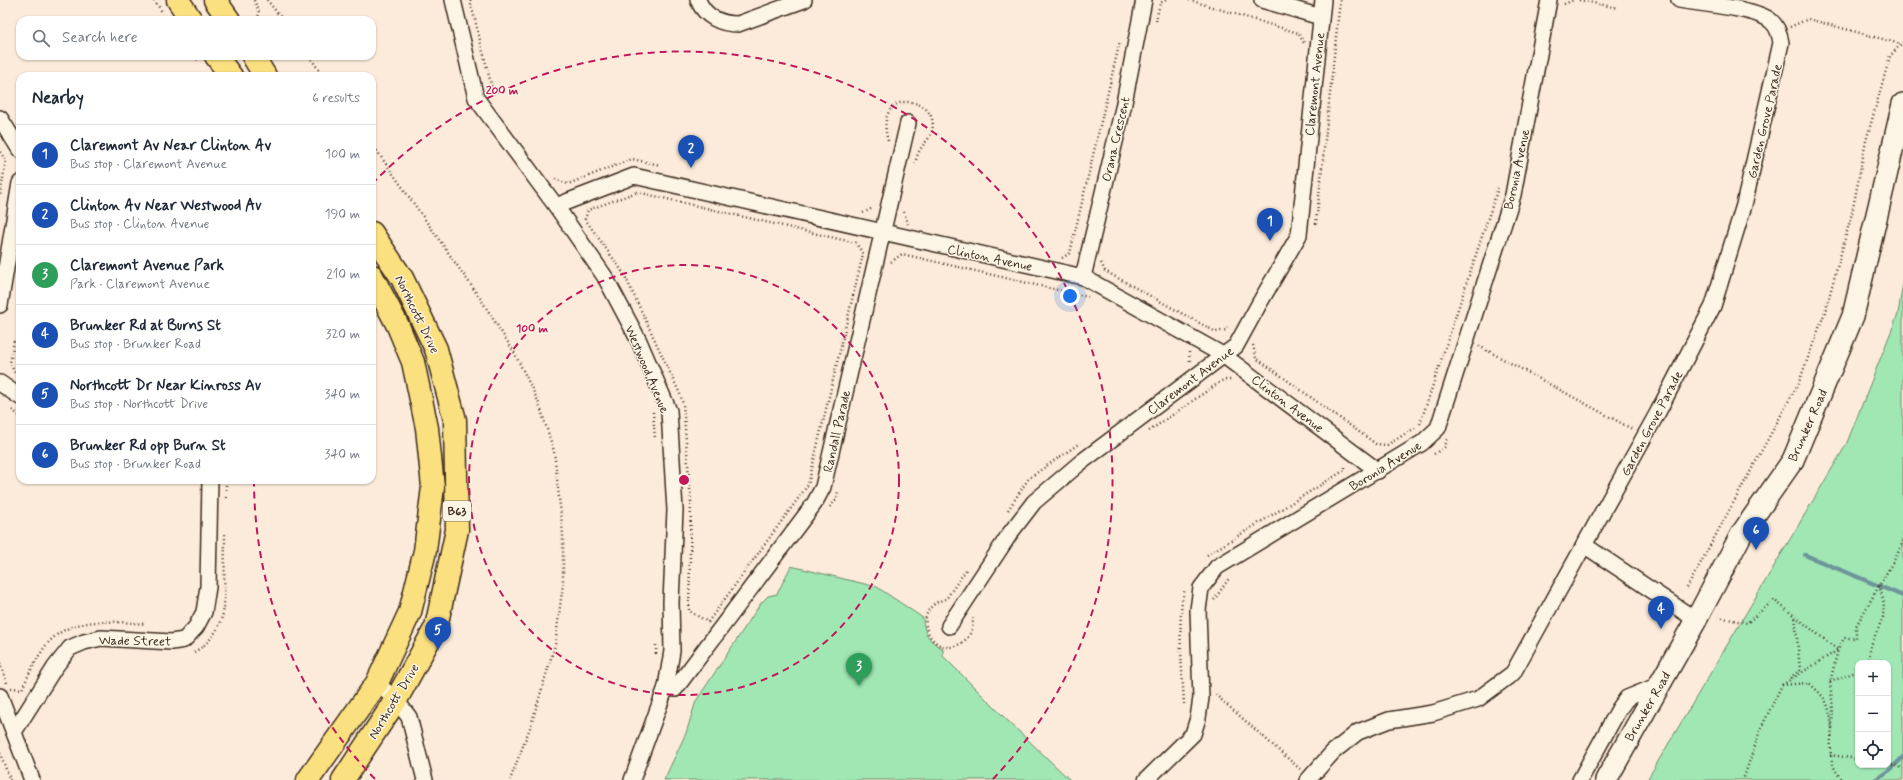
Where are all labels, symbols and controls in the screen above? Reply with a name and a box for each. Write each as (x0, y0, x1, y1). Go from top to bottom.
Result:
search box (16, 16, 376, 60)
icon: search (30, 27, 52, 49)
text: Search here (62, 28, 138, 48)
street label: Claremont Avenue (1302, 32, 1329, 137)
street label: Garden Grove Parade (1744, 62, 1787, 180)
text: 200 m (486, 83, 519, 99)
text: Nearby (32, 87, 84, 109)
text: 6 results (312, 90, 360, 107)
street label: Orana Crescent (1098, 95, 1134, 183)
street label: Boronia Avenue (1501, 127, 1534, 211)
pin: 2 (678, 135, 704, 168)
text: Claremont Av Near Clinton Av (70, 136, 271, 156)
text: 1 (42, 146, 48, 163)
text: 100 m (325, 146, 360, 163)
text: Bus stop · Claremont Avenue (70, 156, 227, 173)
text: Clinton Av Near Westwood Av (70, 196, 261, 216)
text: 2 (42, 206, 48, 223)
text: 190 m (325, 206, 360, 223)
pin: 1 (1257, 208, 1283, 241)
text: Bus stop · Clinton Avenue (70, 216, 209, 233)
street label: Clinton Avenue (946, 241, 1034, 276)
text: Claremont Avenue Park (70, 256, 224, 276)
text: 3 (42, 266, 48, 283)
text: 210 m (326, 266, 360, 283)
street label: Northcott Drive (390, 273, 443, 357)
text: Park · Claremont Avenue (70, 276, 210, 293)
your location (1060, 286, 1080, 306)
text: Brunker Rd at Burns St (70, 316, 221, 336)
text: 100 m (516, 321, 549, 337)
street label: Westwood Avenue (620, 323, 673, 416)
text: 4 (41, 326, 49, 343)
text: 320 m (326, 326, 360, 343)
text: Bus stop · Brunker Road (70, 336, 201, 353)
street label: Claremont Avenue (1144, 343, 1238, 419)
street label: Garden Grove Parade (1617, 368, 1687, 479)
street label: Clinton Avenue (1248, 371, 1327, 437)
text: Northcott Dr Near Kinross Av (70, 376, 261, 396)
text: 5 (41, 386, 49, 403)
text: 340 m (325, 386, 360, 403)
street label: Brunker Road (1785, 387, 1832, 465)
street label: Randall Parade (820, 388, 855, 474)
text: Bus stop · Northcott Drive (70, 396, 208, 413)
text: Brunker Rd opp Burn St (70, 436, 226, 456)
street label: Boronia Avenue (1346, 437, 1425, 495)
text: 6 (42, 446, 48, 463)
text: 340 m (325, 446, 360, 463)
text: Bus stop · Brunker Road (70, 456, 201, 473)
centre of rings (677, 473, 691, 487)
road number: B63 (443, 501, 471, 521)
pin: 6 (1743, 517, 1769, 550)
pin: 4 (1648, 596, 1674, 629)
pin: 5 (425, 617, 451, 650)
street label: Wade Street (99, 632, 171, 651)
pin: 3 (846, 653, 872, 686)
map controls (1855, 660, 1891, 768)
button: + (1855, 660, 1891, 696)
street label: Northcott Drive (365, 661, 424, 743)
street label: Brunker Road (1621, 669, 1675, 745)
button: − (1855, 696, 1891, 732)
button: locate (1855, 732, 1891, 768)

